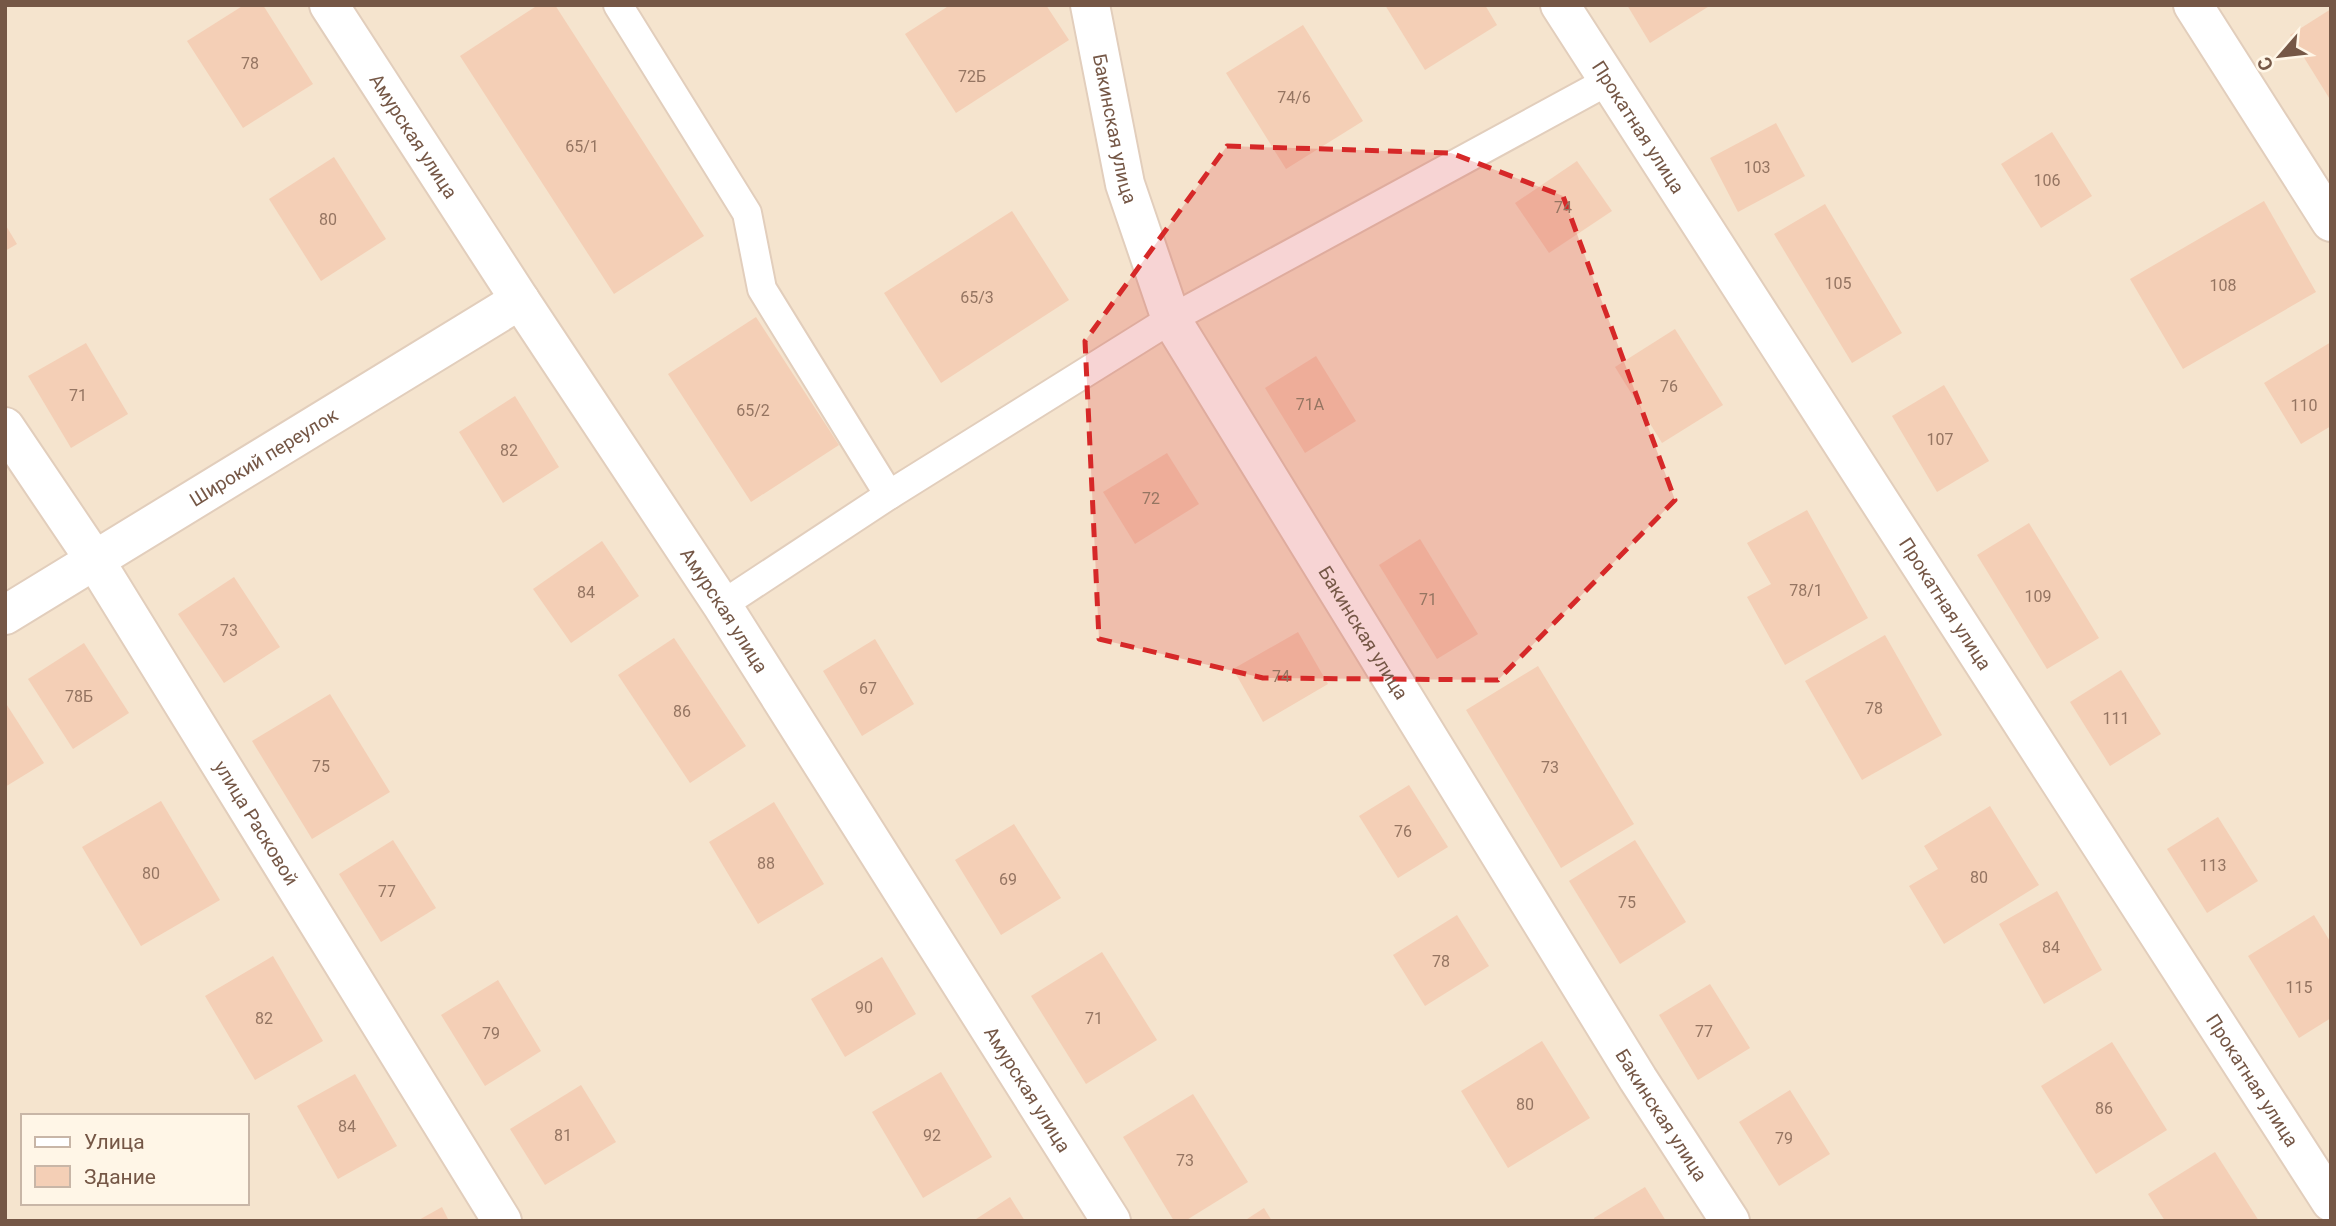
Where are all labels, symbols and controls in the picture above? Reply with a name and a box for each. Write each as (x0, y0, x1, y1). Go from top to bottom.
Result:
north arrow (2245, 21, 2315, 91)
street label: Бакинская улица (1088, 52, 1142, 207)
text: С (2252, 53, 2279, 75)
house number: 78 (241, 54, 259, 73)
street label: Прокатная улица (1587, 56, 1689, 198)
house number: 72Б (958, 67, 986, 86)
street label: Амурская улица (365, 69, 462, 203)
house number: 74/6 (1277, 88, 1311, 107)
house number: 65/1 (565, 137, 599, 156)
house number: 103 (1744, 158, 1770, 177)
house number: 106 (2034, 171, 2060, 190)
house number: 74 (1554, 198, 1572, 217)
house number: 80 (319, 210, 337, 229)
house number: 105 (1825, 274, 1851, 293)
house number: 108 (2210, 276, 2236, 295)
house number: 65/3 (960, 288, 994, 307)
house number: 76 (1660, 377, 1678, 396)
house number: 71 (69, 386, 87, 405)
house number: 71А (1296, 395, 1325, 414)
house number: 110 (2291, 396, 2317, 415)
house number: 65/2 (736, 401, 770, 420)
street label: Широкий переулок (185, 403, 343, 511)
house number: 107 (1927, 430, 1953, 449)
house number: 82 (500, 441, 518, 460)
house number: 72 (1142, 489, 1160, 508)
street label: Прокатная улица (1894, 533, 1996, 675)
street label: Амурская улица (675, 544, 773, 677)
street label: Бакинская улица (1314, 562, 1413, 704)
house number: 78/1 (1789, 581, 1823, 600)
house number: 84 (577, 583, 595, 602)
house number: 109 (2025, 587, 2051, 606)
house number: 71 (1419, 590, 1437, 609)
house number: 73 (220, 621, 238, 640)
house number: 74 (1272, 667, 1290, 686)
house number: 67 (859, 679, 877, 698)
house number: 78Б (65, 687, 93, 706)
house number: 78 (1865, 699, 1883, 718)
house number: 86 (673, 702, 691, 721)
house number: 111 (2103, 709, 2129, 728)
street label: улица Расковой (209, 756, 303, 890)
house number: 75 (312, 757, 330, 776)
house number: 73 (1541, 758, 1559, 777)
house number: 76 (1394, 822, 1412, 841)
house number: 88 (757, 854, 775, 873)
house number: 113 (2200, 856, 2226, 875)
house number: 80 (142, 864, 160, 883)
house number: 80 (1970, 868, 1988, 887)
house number: 69 (999, 870, 1017, 889)
house number: 77 (378, 882, 396, 901)
house number: 75 (1618, 893, 1636, 912)
house number: 84 (2042, 938, 2060, 957)
house number: 78 (1432, 952, 1450, 971)
house number: 115 (2286, 978, 2312, 997)
house number: 90 (855, 998, 873, 1017)
house number: 82 (255, 1009, 273, 1028)
house number: 71 (1085, 1009, 1103, 1028)
street label: Прокатная улица (2201, 1010, 2303, 1151)
street label: Амурская улица (979, 1022, 1076, 1157)
house number: 77 (1695, 1022, 1713, 1041)
house number: 79 (482, 1024, 500, 1043)
street label: Бакинская улица (1610, 1045, 1712, 1186)
house number: 80 (1516, 1095, 1534, 1114)
house number: 86 (2095, 1099, 2113, 1118)
legend (21, 1114, 248, 1205)
house number: 84 (338, 1117, 356, 1136)
house number: 81 (554, 1126, 572, 1145)
house number: 92 (923, 1126, 941, 1145)
house number: 79 (1775, 1129, 1793, 1148)
text: Улица (84, 1130, 145, 1154)
house number: 73 (1176, 1151, 1194, 1170)
text: Здание (84, 1165, 156, 1189)

